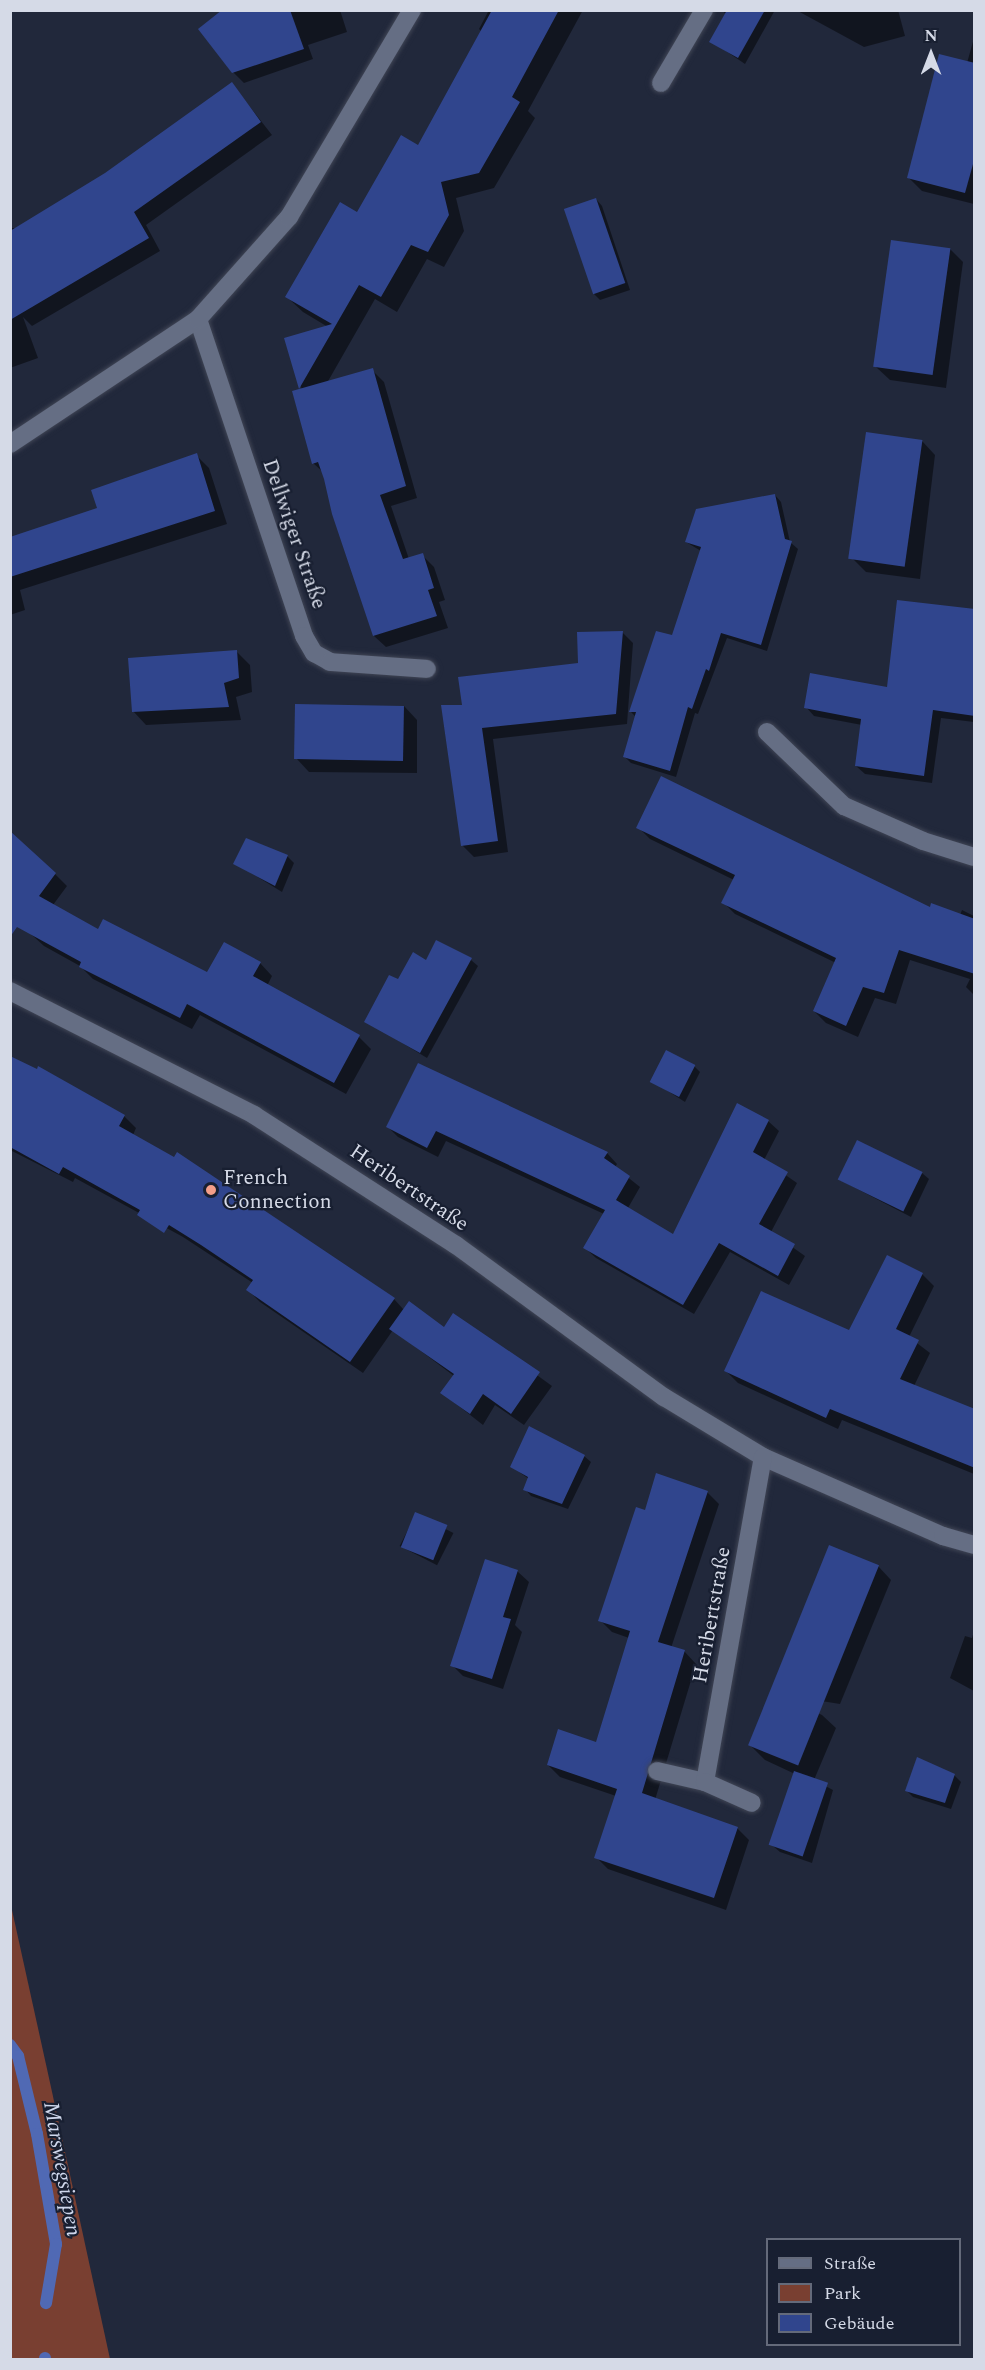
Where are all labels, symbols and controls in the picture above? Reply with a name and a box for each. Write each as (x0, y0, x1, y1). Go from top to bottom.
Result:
north arrow (901, 24, 961, 84)
text: N (924, 24, 938, 48)
street label: Dellwiger Straße (257, 456, 331, 612)
street label: Heribertstraße (345, 1139, 473, 1237)
place label: French Connection (223, 1165, 332, 1215)
marker: French Connection (204, 1183, 218, 1197)
street label: Heribertstraße (688, 1545, 736, 1685)
water label: Marswegsiepen (37, 2100, 87, 2238)
legend (766, 2238, 961, 2346)
text: Straße (824, 2250, 876, 2277)
text: Park (824, 2280, 861, 2307)
text: Gebäude (824, 2310, 894, 2337)

